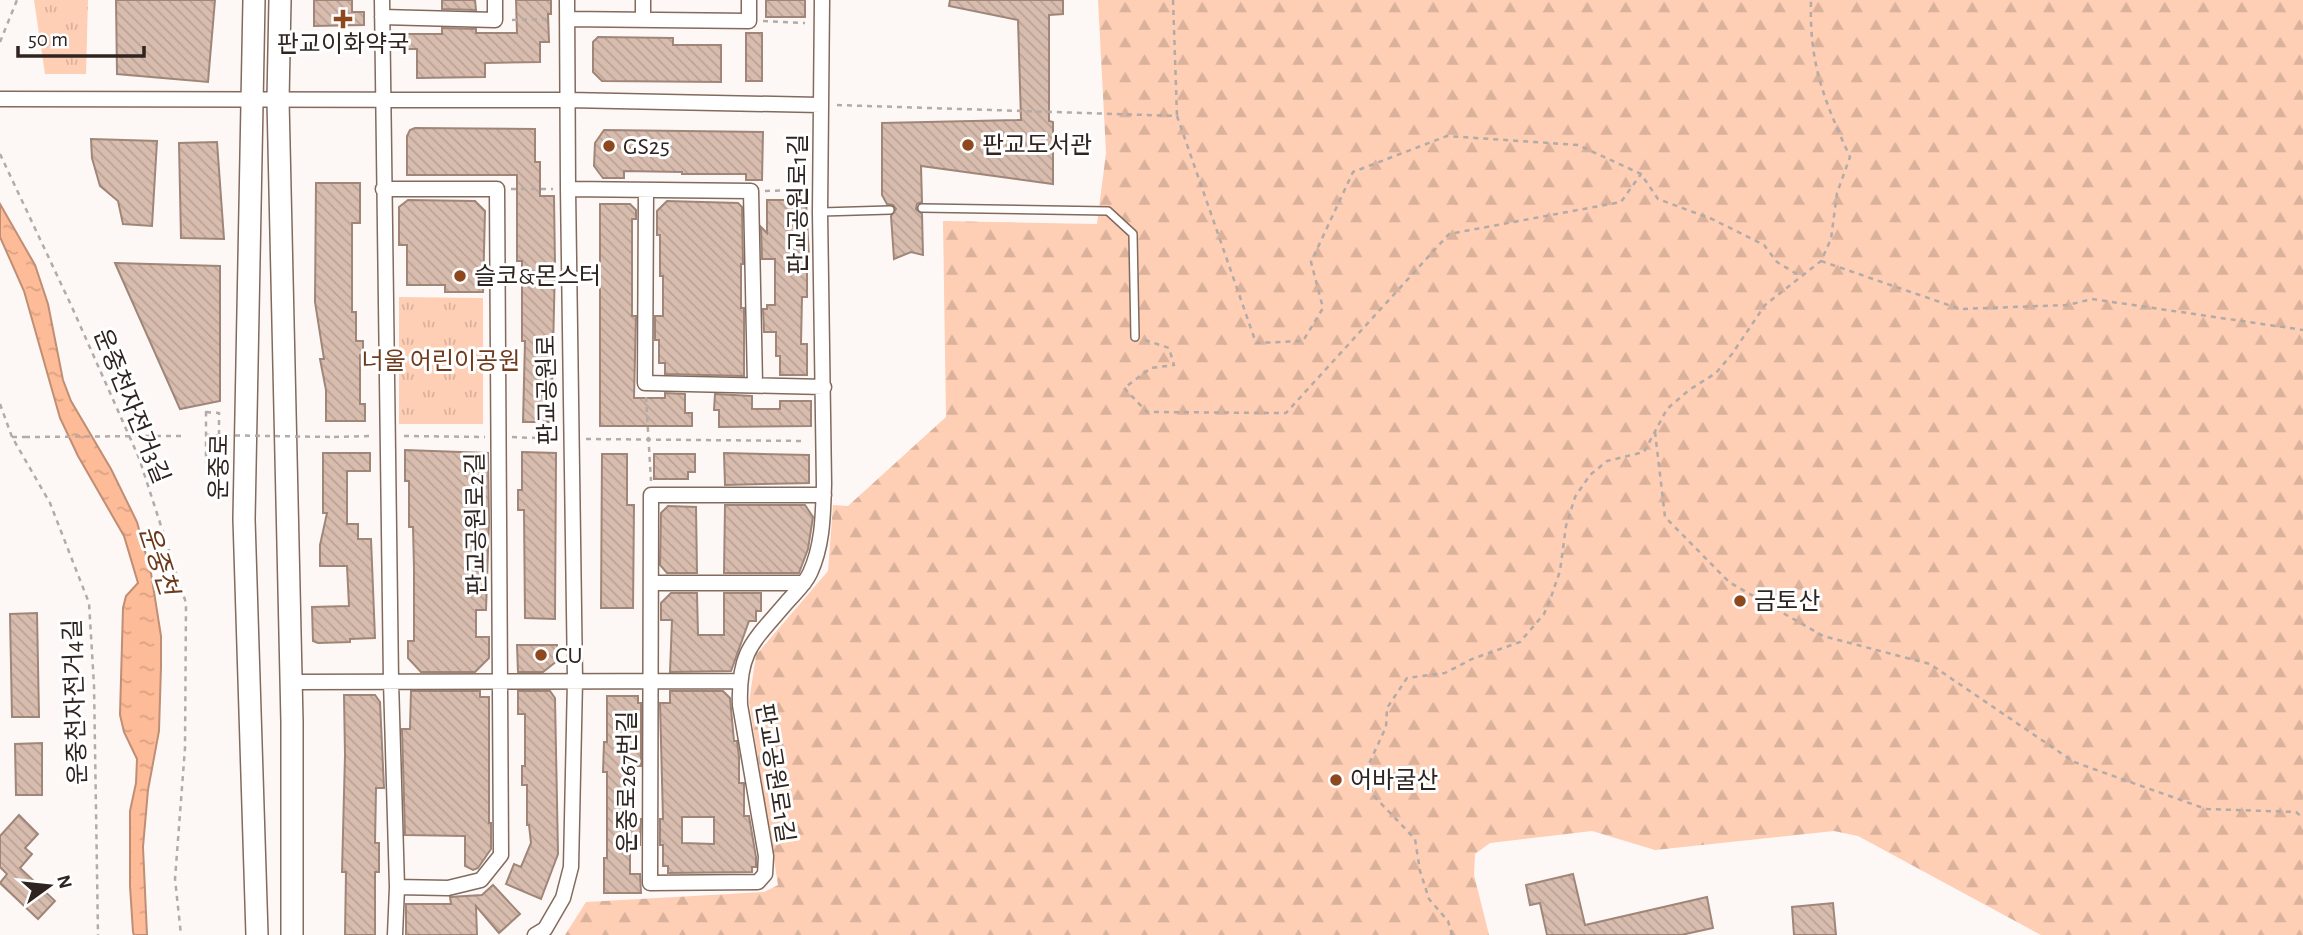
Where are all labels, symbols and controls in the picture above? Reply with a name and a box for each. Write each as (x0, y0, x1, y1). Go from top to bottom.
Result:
marker: 판교이화약국 (335, 11, 351, 27)
scale bar (18, 14, 144, 58)
text: 50 m (28, 29, 68, 50)
place label: 판교이화약국 (277, 32, 409, 57)
place label: 판교도서관 (982, 133, 1092, 158)
street label: 판교공원로1길 (786, 134, 811, 274)
place label: GS25 (623, 135, 670, 159)
marker: 판교도서관 (960, 137, 976, 153)
marker: GS25 (601, 138, 617, 154)
place label: 슬코&몬스터 (474, 264, 601, 289)
marker: 슬코&몬스터 (452, 268, 468, 284)
street label: 운중천자전거3길 (89, 325, 174, 487)
street label: 판교공원로 (534, 335, 561, 445)
park label: 너울 어린이공원 (362, 349, 520, 374)
street label: 운중로 (206, 434, 233, 500)
street label: 판교공원로2길 (463, 452, 490, 596)
water label: 운중천 (135, 522, 183, 601)
place label: 금토산 (1754, 589, 1820, 614)
marker: 금토산 (1732, 593, 1748, 609)
street label: 운중천자전거4길 (60, 619, 91, 785)
place label: CU (555, 644, 583, 668)
marker: CU (533, 647, 549, 663)
street label: 판교공원로1길 (751, 702, 798, 845)
street label: 운중로267번길 (615, 711, 640, 853)
place label: 어바굴산 (1350, 768, 1438, 793)
marker: 어바굴산 (1328, 772, 1344, 788)
north arrow (14, 851, 84, 921)
text: N (53, 873, 75, 891)

